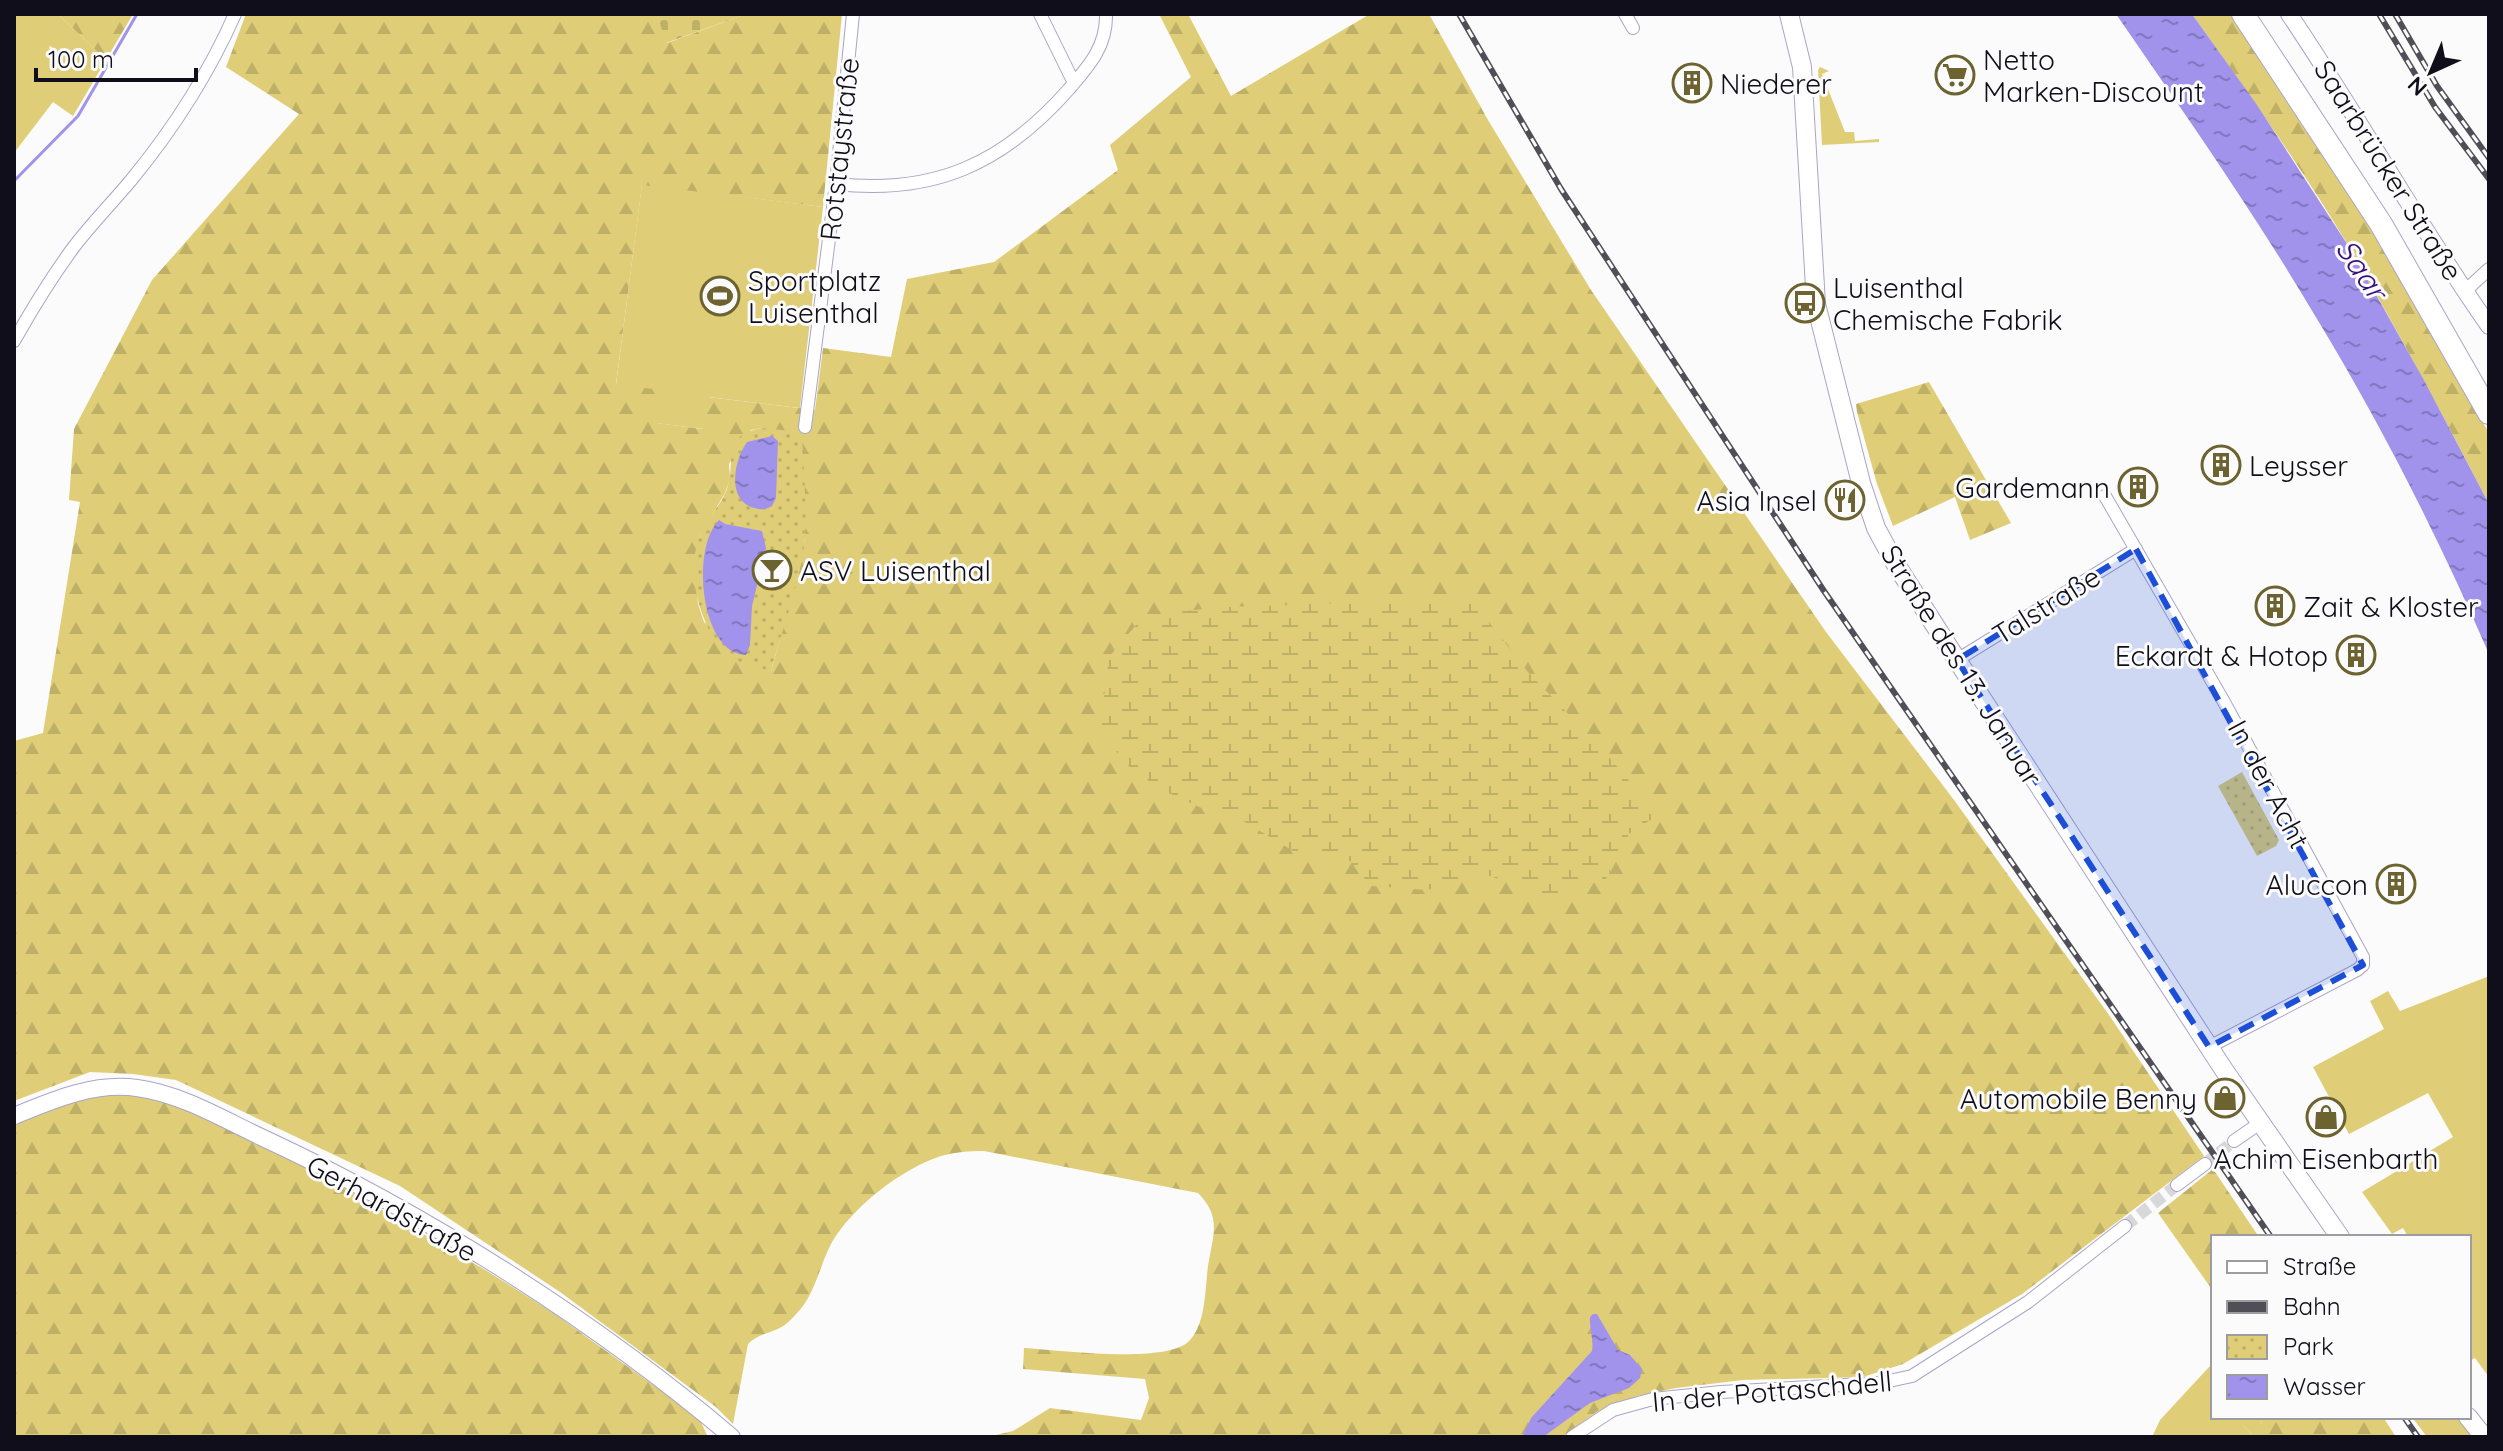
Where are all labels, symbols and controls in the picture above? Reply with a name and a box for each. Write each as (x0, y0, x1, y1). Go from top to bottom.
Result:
scale bar (36, 32, 196, 82)
north arrow (2391, 32, 2471, 112)
place label: Netto Marken-Discount (1983, 42, 2203, 109)
text: 100 m (48, 44, 114, 74)
supermarket icon: Netto Marken-Discount (1934, 54, 1976, 96)
street label: Saarbrücker Straße (2308, 54, 2470, 286)
street label: Rotstaystraße (812, 56, 866, 242)
building icon: Niederer (1671, 62, 1713, 104)
place label: Niederer (1720, 66, 1832, 101)
text: N (2402, 71, 2433, 102)
water label: Saar (2329, 232, 2395, 306)
place label: Sportplatz Luisenthal (748, 263, 881, 330)
place label: Luisenthal Chemische Fabrik (1833, 270, 2063, 337)
sports icon: Sportplatz Luisenthal (699, 275, 741, 317)
bus stop icon: Luisenthal Chemische Fabrik (1784, 282, 1826, 324)
building icon: Leysser (2200, 444, 2242, 486)
place label: Leysser (2249, 448, 2348, 483)
building icon: Gardemann (2117, 466, 2159, 508)
place label: Gardemann (1955, 470, 2110, 505)
restaurant icon: Asia Insel (1824, 479, 1866, 521)
place label: Asia Insel (1697, 483, 1817, 518)
street label: Straße des 13. Januar (1874, 538, 2050, 792)
bar icon: ASV Luisenthal (751, 549, 793, 591)
place label: ASV Luisenthal (800, 553, 991, 588)
street label: Talstraße (1986, 558, 2106, 652)
building icon: Zait & Kloster (2254, 585, 2296, 627)
place label: Zait & Kloster (2303, 589, 2479, 624)
building icon: Eckardt & Hotop (2335, 634, 2377, 676)
place label: Eckardt & Hotop (2115, 638, 2328, 673)
street label: In der Acht (2221, 714, 2317, 854)
building icon: Aluccon (2375, 863, 2417, 905)
place label: Aluccon (2266, 867, 2368, 902)
shop icon: Automobile Benny (2204, 1077, 2246, 1119)
place label: Automobile Benny (1960, 1081, 2197, 1116)
shop icon: Achim Eisenbarth (2305, 1096, 2347, 1138)
place label: Achim Eisenbarth (2214, 1141, 2438, 1176)
street label: Gerhardstraße (301, 1147, 483, 1269)
legend (2211, 1235, 2471, 1419)
text: Straße (2283, 1251, 2356, 1281)
text: Bahn (2283, 1291, 2341, 1321)
text: Park (2283, 1331, 2334, 1361)
street label: In der Pottaschdell (1651, 1363, 1893, 1419)
text: Wasser (2283, 1371, 2366, 1401)

